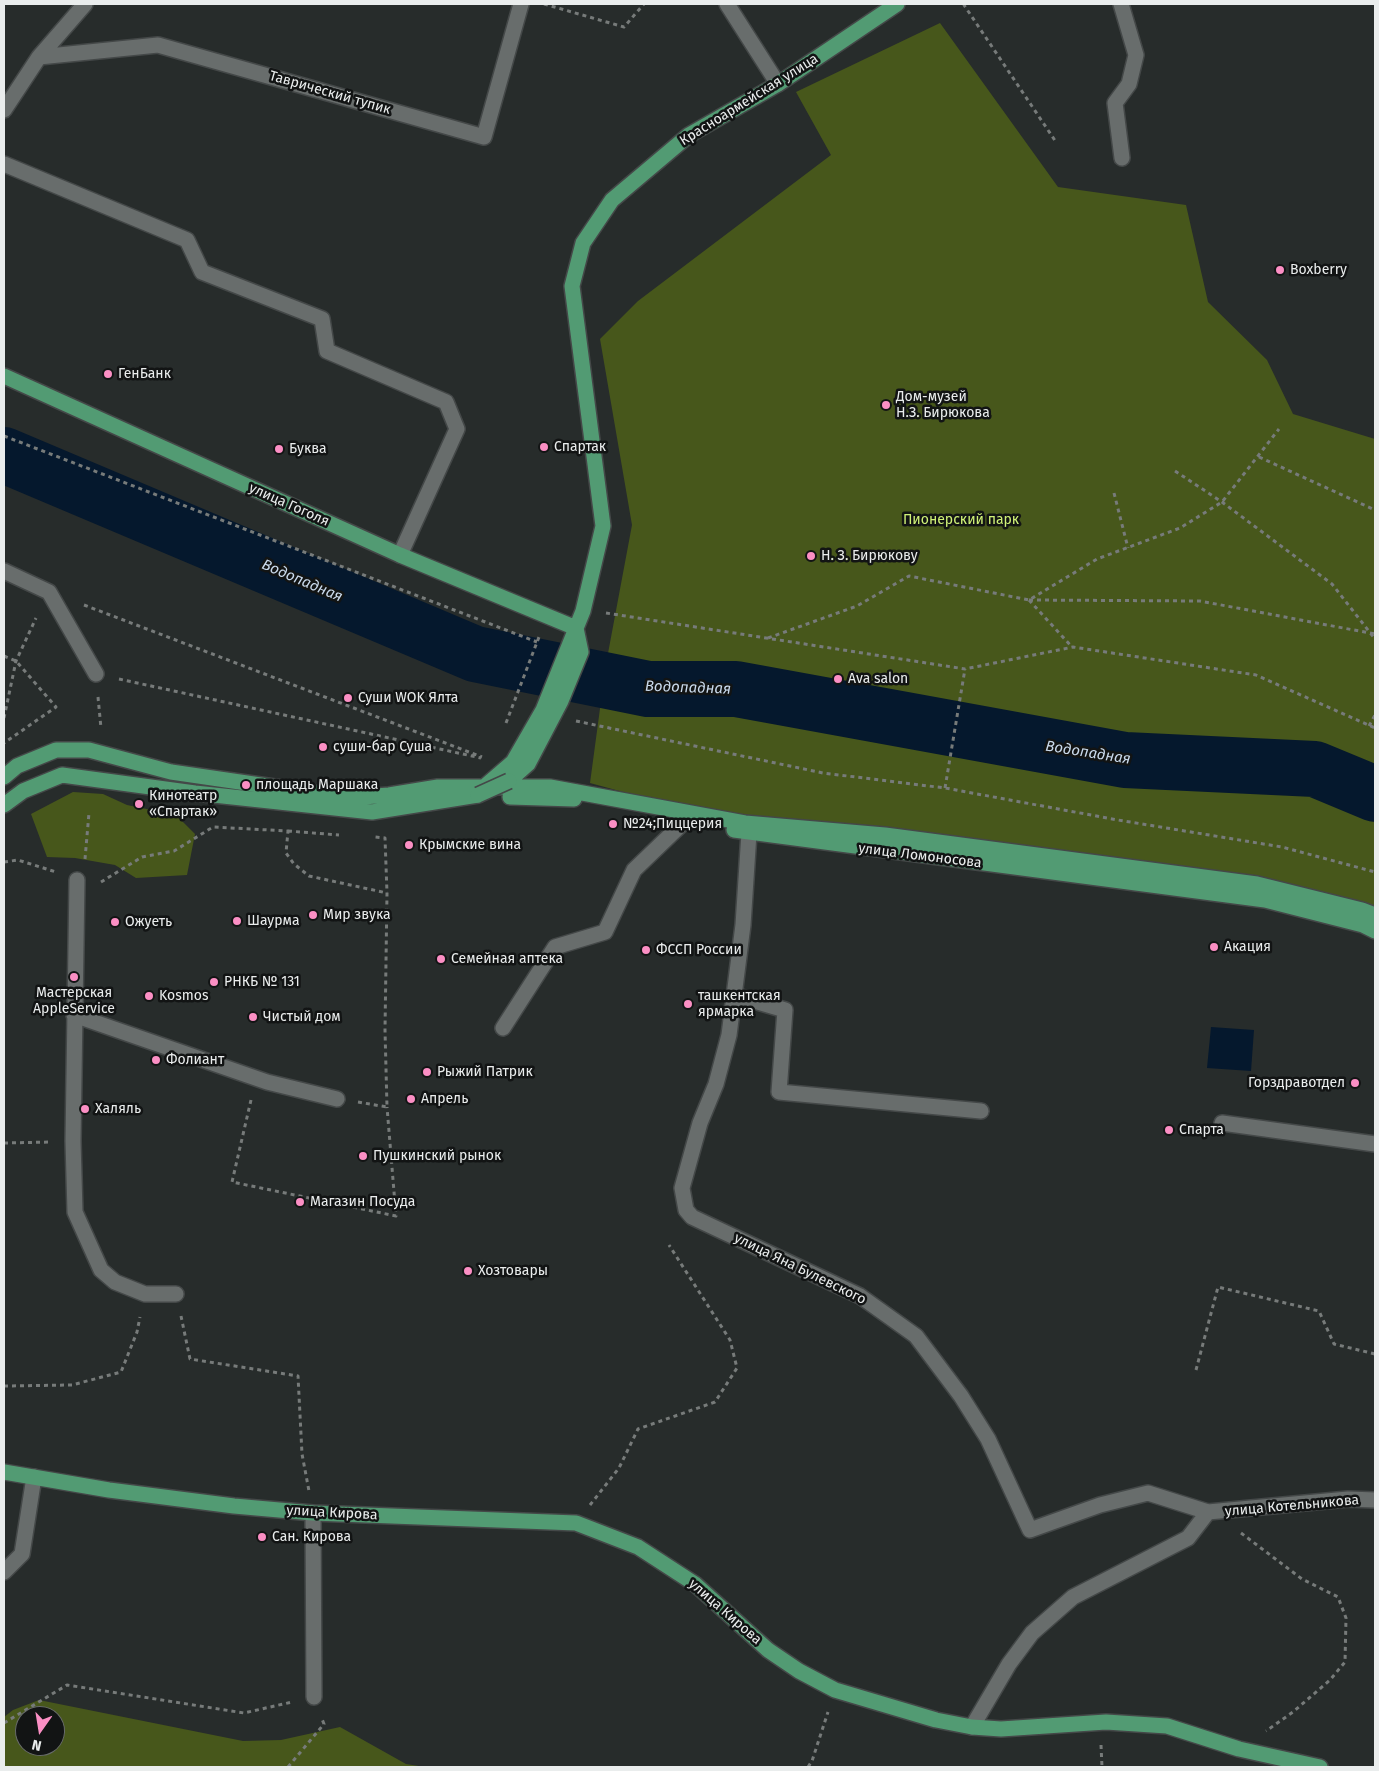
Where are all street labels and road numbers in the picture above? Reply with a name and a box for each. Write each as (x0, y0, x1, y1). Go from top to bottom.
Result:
street label: Красноармейская улица (677, 50, 821, 150)
street label: Таврический тупик (267, 68, 393, 118)
street label: улица Гоголя (246, 480, 332, 530)
street label: улица Ломоносова (857, 840, 983, 872)
street label: улица Яна Булевского (731, 1230, 869, 1308)
street label: улица Котельникова (1224, 1492, 1360, 1520)
street label: улица Кирова (286, 1502, 378, 1524)
street label: улица Кирова (685, 1576, 765, 1648)

